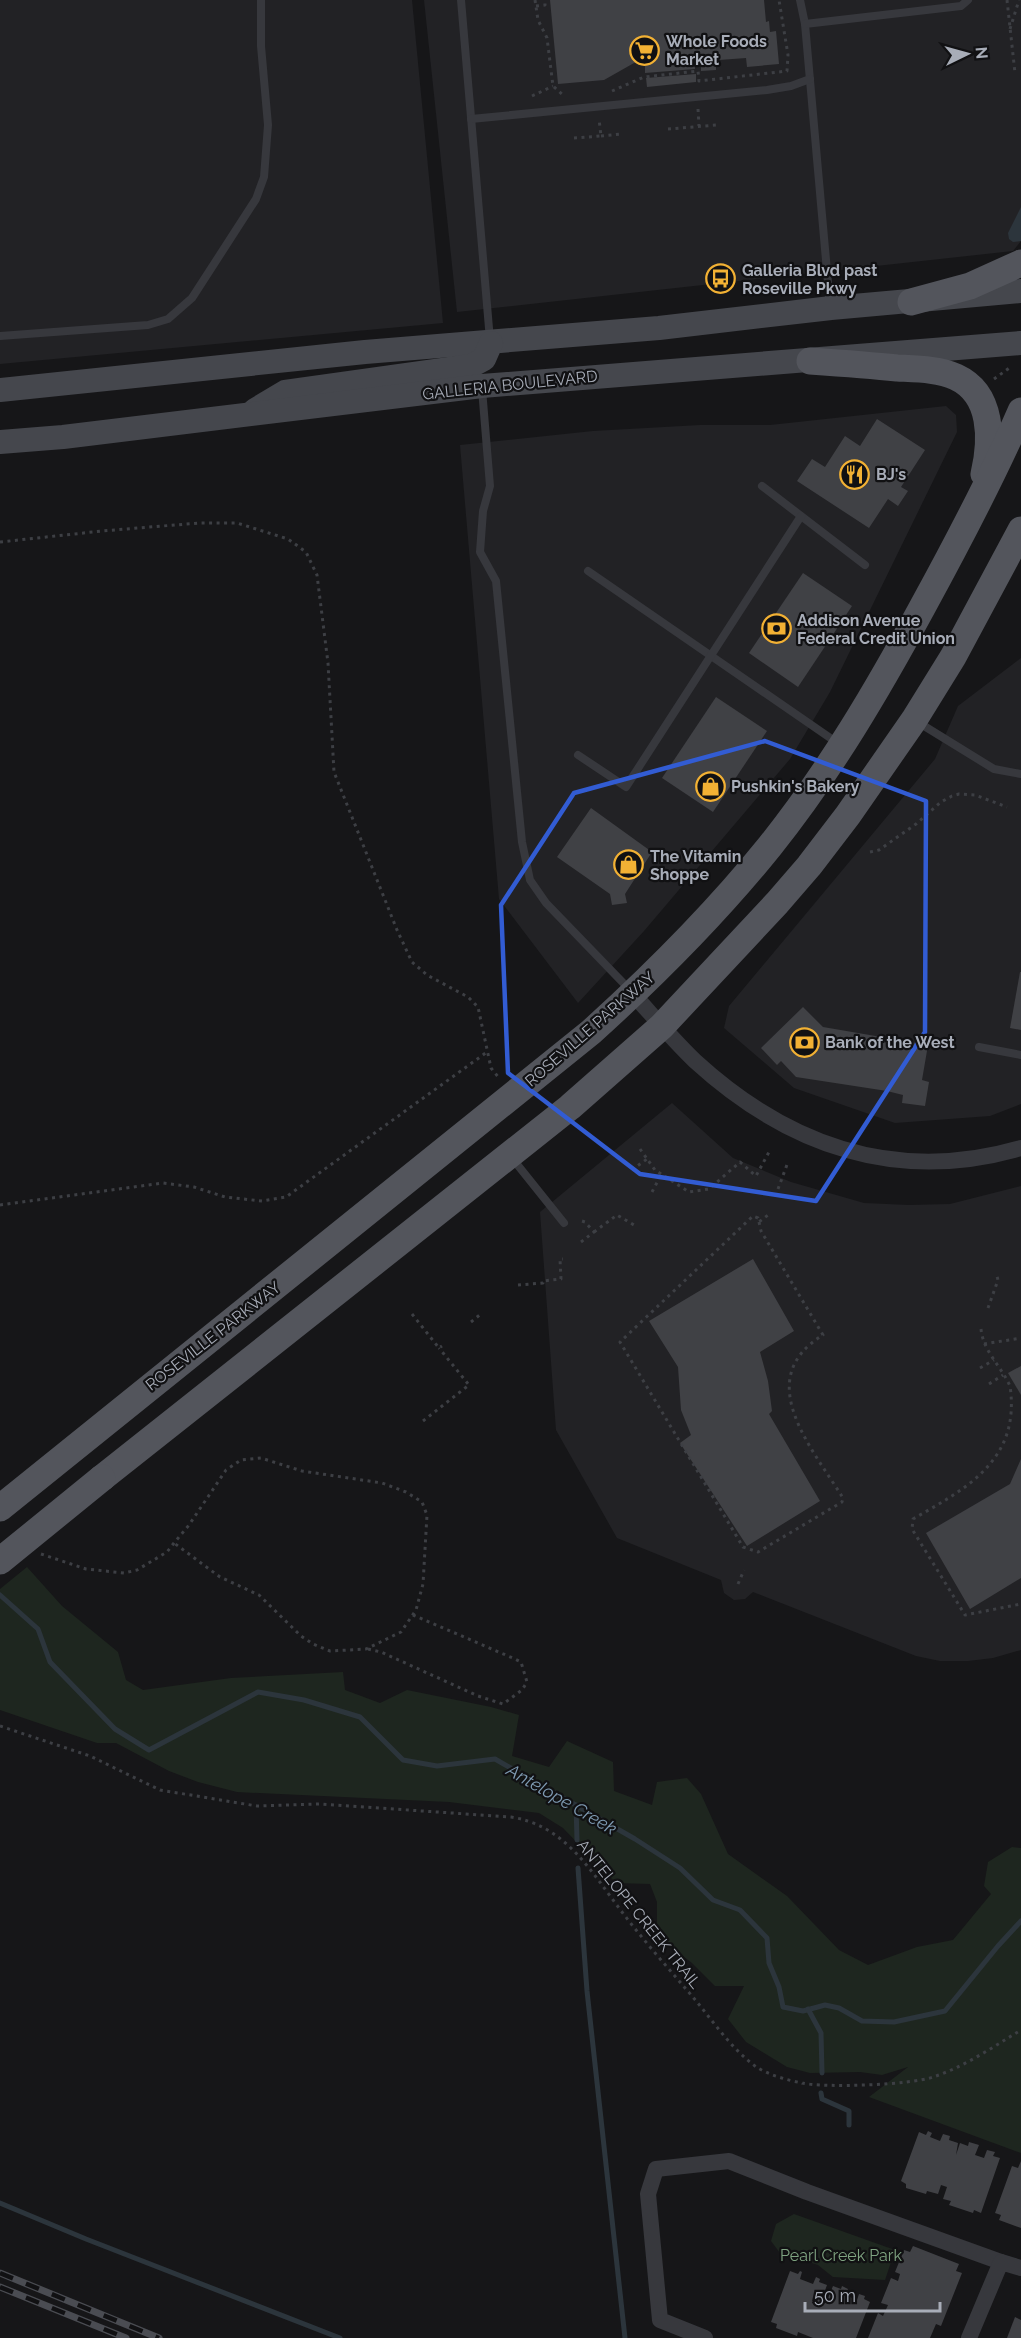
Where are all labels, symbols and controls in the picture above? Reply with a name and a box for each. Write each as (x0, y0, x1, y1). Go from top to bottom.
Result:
north arrow (937, 24, 997, 84)
place label: Whole Foods Market (666, 32, 767, 69)
supermarket icon: Whole Foods Market (629, 34, 661, 66)
text: N (971, 46, 991, 60)
place label: Galleria Blvd past Roseville Pkwy (742, 261, 877, 298)
bus stop icon: Galleria Blvd past Roseville Pkwy (705, 263, 737, 295)
street label: GALLERIA BOULEVARD (422, 366, 598, 404)
restaurant icon: BJ's (839, 458, 871, 490)
place label: BJ's (876, 465, 906, 484)
place label: Addison Avenue Federal Credit Union (797, 611, 955, 648)
bank icon: Addison Avenue Federal Credit Union (760, 613, 792, 645)
shop icon: Pushkin's Bakery (694, 770, 726, 802)
place label: Pushkin's Bakery (731, 777, 860, 796)
place label: The Vitamin Shoppe (650, 847, 741, 884)
shop icon: The Vitamin Shoppe (613, 849, 645, 881)
street label: ROSEVILLE PARKWAY (521, 967, 659, 1091)
bank icon: Bank of the West (788, 1026, 820, 1058)
place label: Bank of the West (825, 1033, 955, 1052)
street label: ROSEVILLE PARKWAY (142, 1277, 285, 1394)
water label: Antelope Creek (502, 1759, 621, 1839)
street label: ANTELOPE CREEK TRAIL (573, 1836, 705, 1993)
park label: Pearl Creek Park (780, 2246, 902, 2265)
scale bar (805, 2275, 940, 2313)
text: 50 m (814, 2285, 856, 2306)

